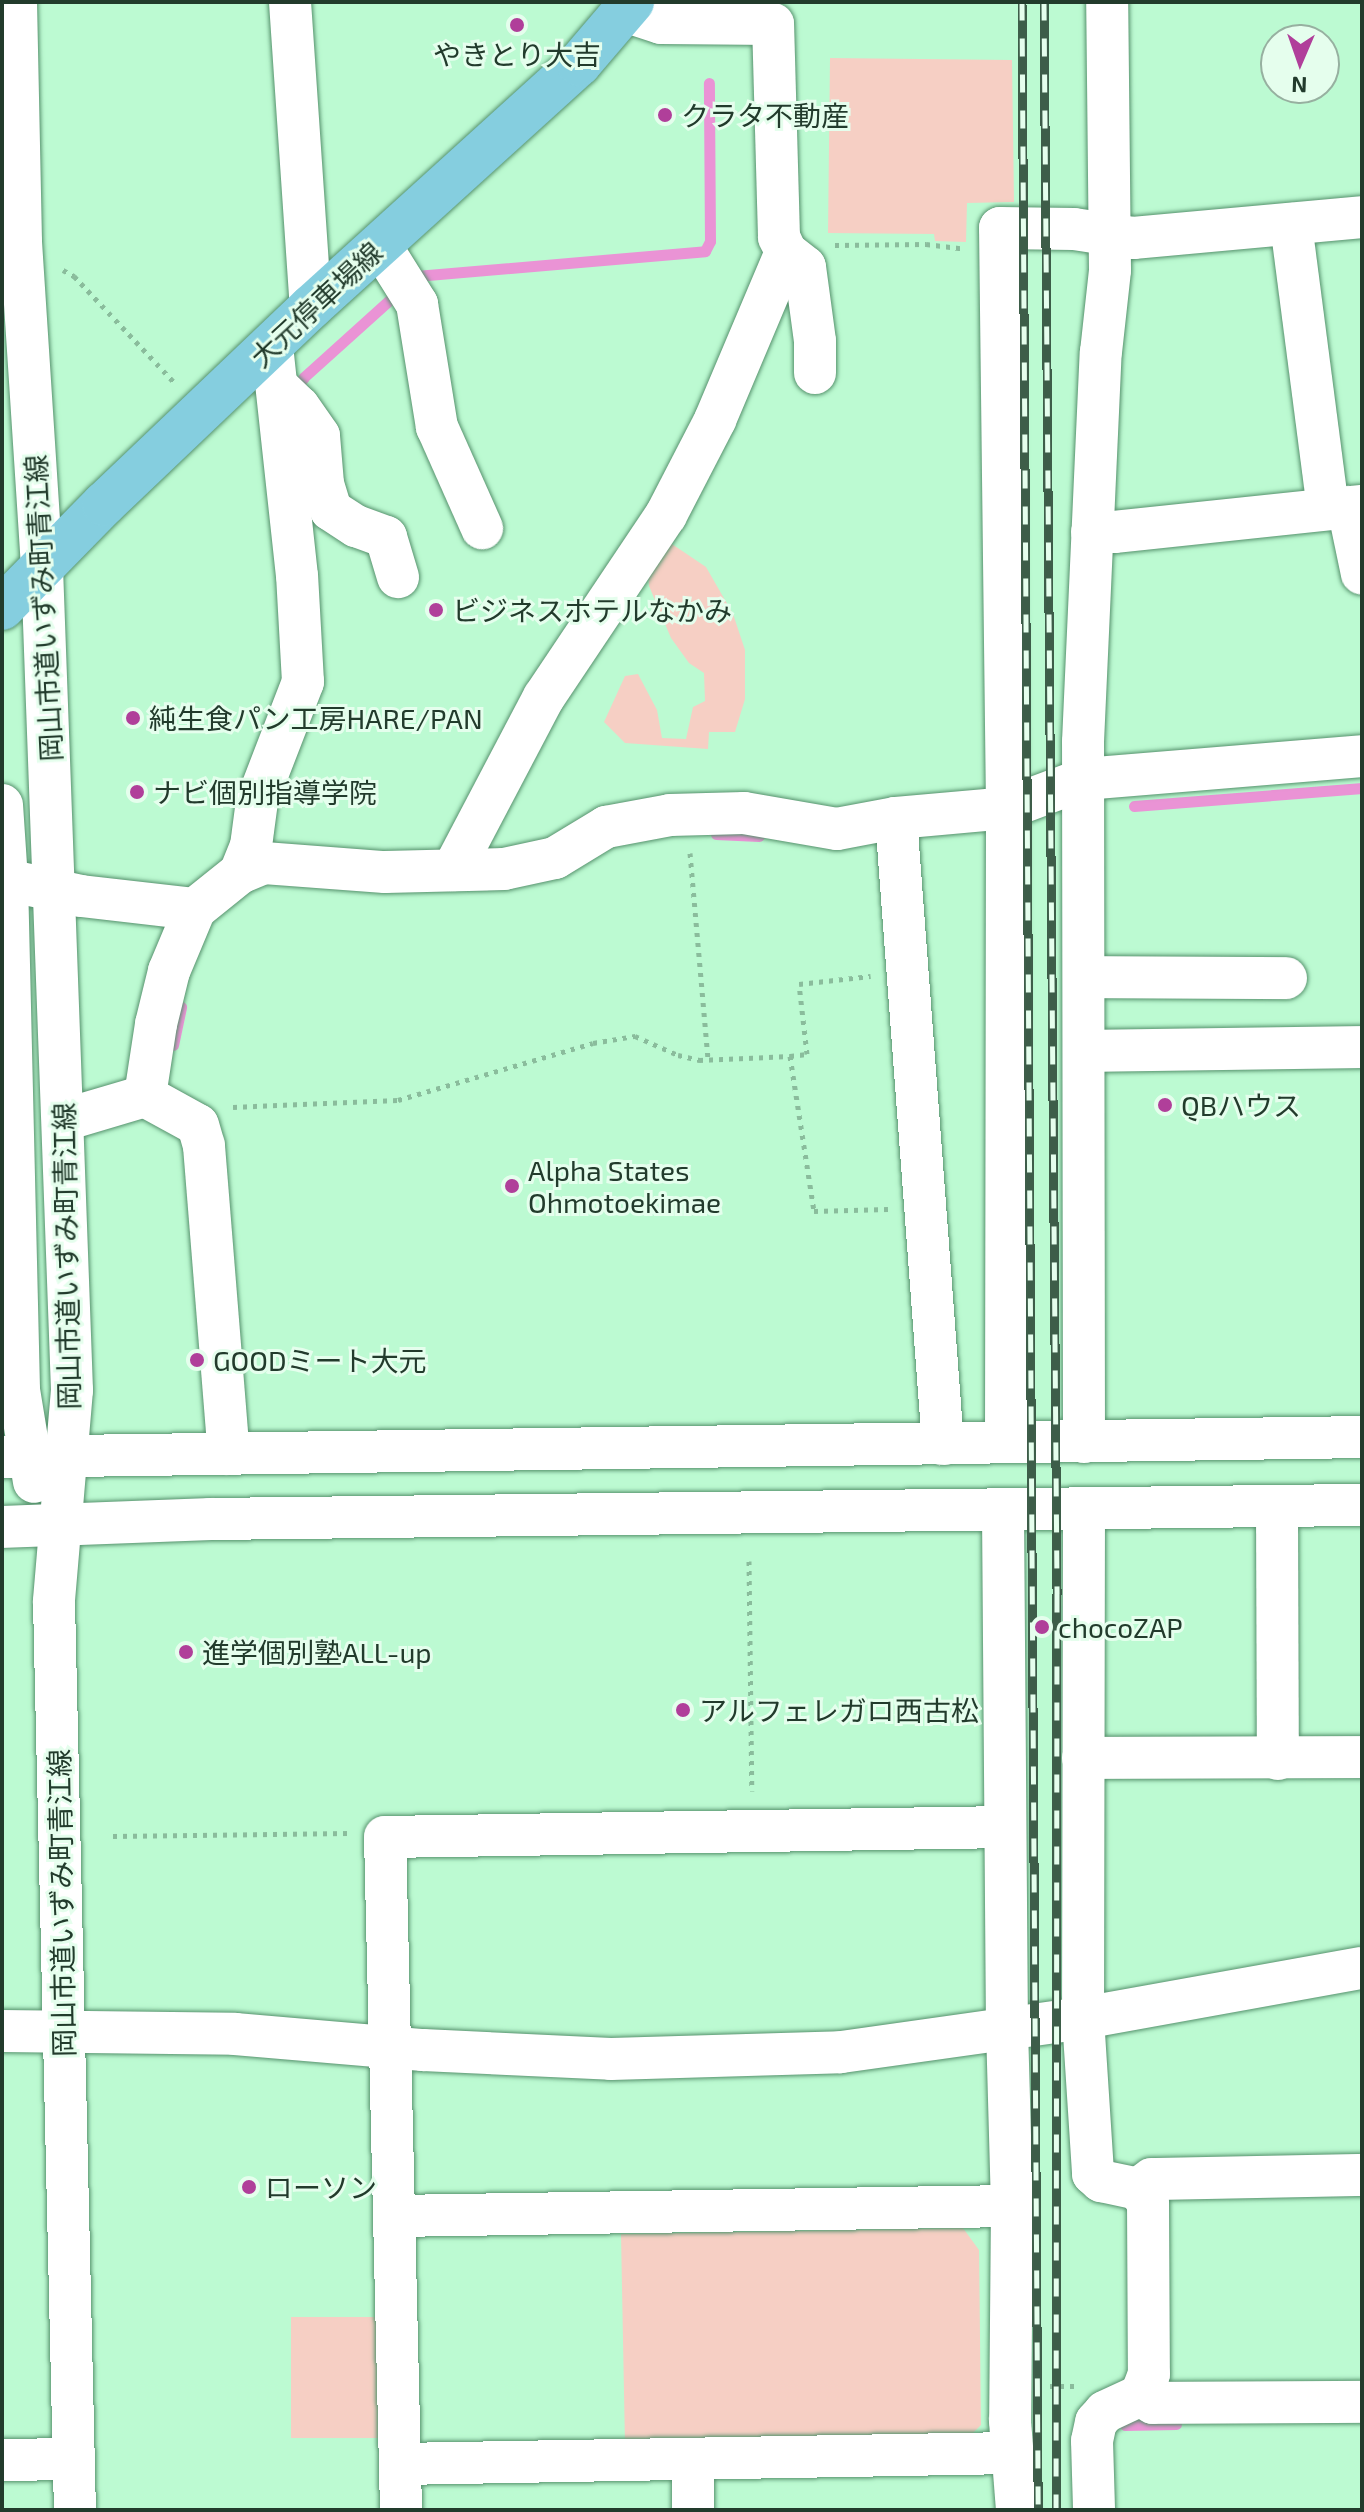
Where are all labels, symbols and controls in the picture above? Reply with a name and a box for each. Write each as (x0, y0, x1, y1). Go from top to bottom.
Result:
marker: やきとり大吉 (508, 16, 526, 34)
north arrow (1260, 24, 1340, 104)
place label: やきとり大吉 (433, 37, 601, 71)
text: N (1291, 73, 1308, 99)
place label: クラタ不動産 (681, 98, 849, 132)
marker: クラタ不動産 (656, 106, 674, 124)
street label: 大元停車場線 (243, 234, 389, 374)
street label: 岡山市道いずみ町青江線 (18, 453, 68, 763)
place label: ビジネスホテルなかみ (452, 593, 732, 627)
marker: ビジネスホテルなかみ (427, 601, 445, 619)
place label: 純生食パン工房HARE/PAN (149, 701, 481, 735)
marker: 純生食パン工房HARE/PAN (124, 709, 142, 727)
place label: ナビ個別指導学院 (153, 775, 377, 809)
marker: ナビ個別指導学院 (128, 783, 146, 801)
place label: QBハウス (1181, 1088, 1301, 1122)
marker: QBハウス (1156, 1096, 1174, 1114)
street label: 岡山市道いずみ町青江線 (47, 1102, 85, 1410)
place label: Alpha States Ohmotoekimae (528, 1153, 721, 1219)
marker: Alpha States Ohmotoekimae (503, 1177, 521, 1195)
place label: GOODミート大元 (213, 1343, 427, 1377)
marker: GOODミート大元 (188, 1351, 206, 1369)
place label: chocoZAP (1058, 1610, 1183, 1644)
marker: chocoZAP (1033, 1618, 1051, 1636)
place label: 進学個別塾ALL-up (202, 1635, 432, 1669)
marker: 進学個別塾ALL-up (177, 1643, 195, 1661)
place label: アルフェレガロ西古松 (699, 1693, 979, 1727)
marker: アルフェレガロ西古松 (674, 1701, 692, 1719)
street label: 岡山市道いずみ町青江線 (42, 1749, 80, 2057)
place label: ローソン (265, 2170, 377, 2204)
marker: ローソン (240, 2178, 258, 2196)

